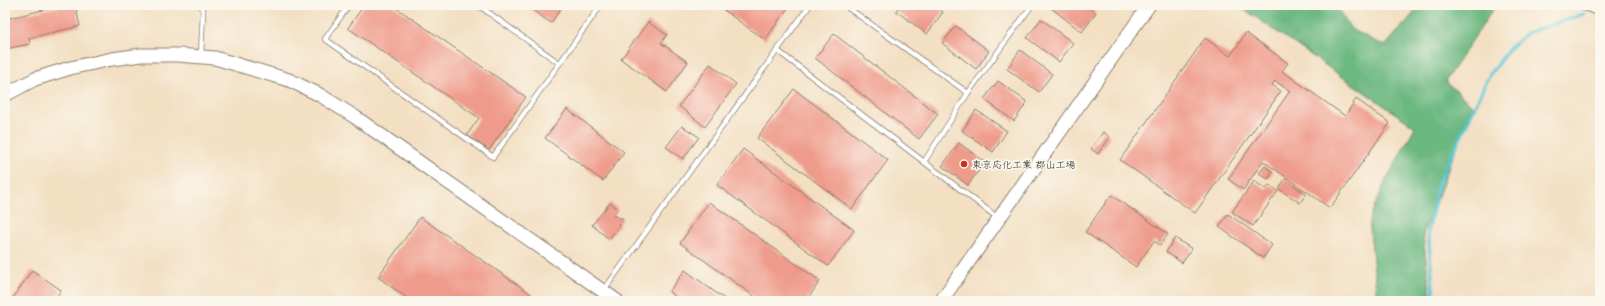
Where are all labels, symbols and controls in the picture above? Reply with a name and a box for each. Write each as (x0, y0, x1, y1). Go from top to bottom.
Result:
place label: 東京応化工業 郡山工場 (972, 158, 1075, 171)
marker: 東京応化工業 郡山工場 (959, 159, 969, 169)

